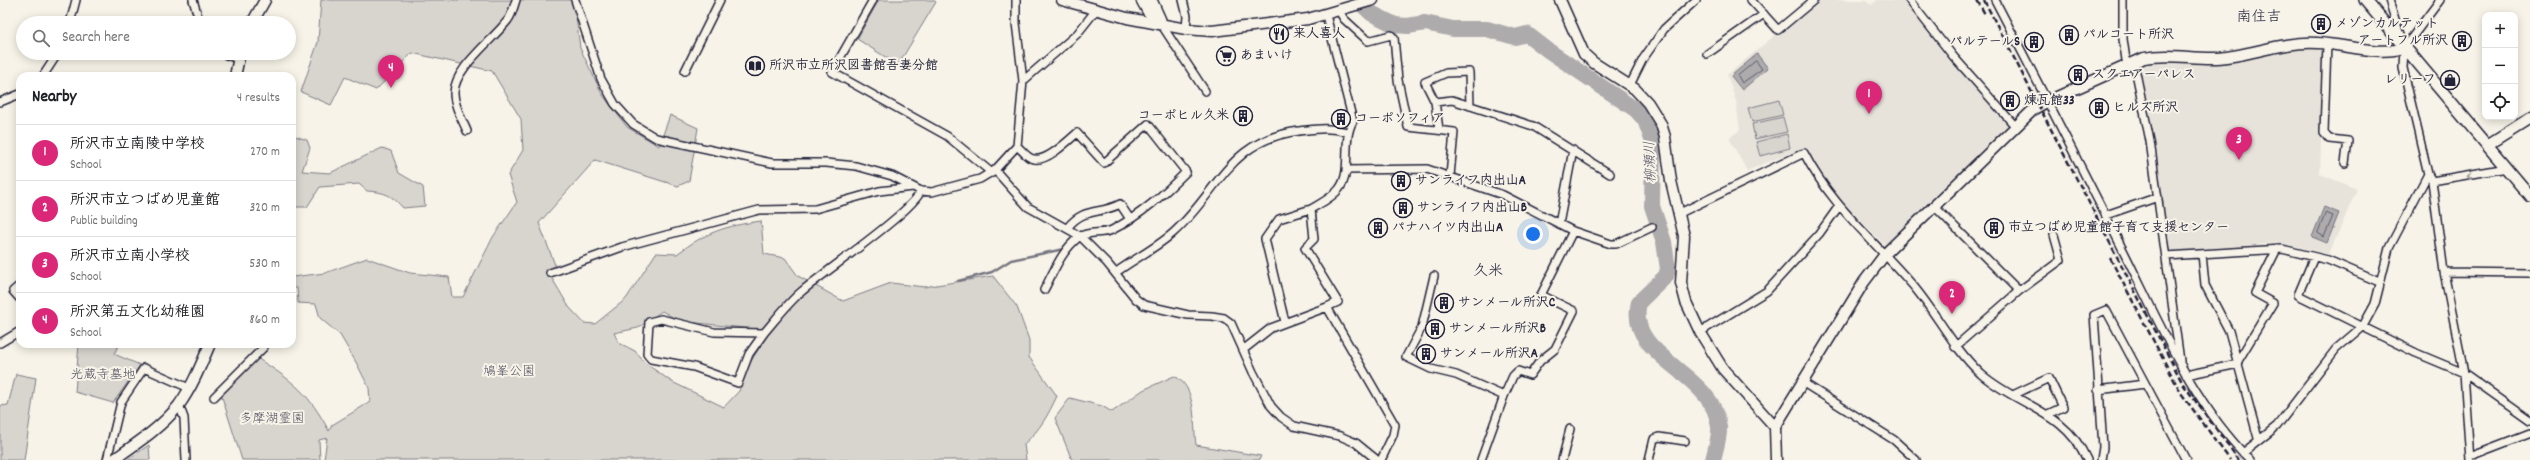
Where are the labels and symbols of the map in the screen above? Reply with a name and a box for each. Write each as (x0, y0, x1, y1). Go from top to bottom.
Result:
district label: 南住吉 (2236, 7, 2282, 29)
building icon: メゾンカルテット (2310, 13, 2332, 35)
place label: メゾンカルテット (2335, 15, 2439, 34)
restaurant icon: 来人喜人 (1268, 23, 1290, 45)
building icon: パルコート所沢 (2058, 24, 2080, 46)
place label: 来人喜人 (1293, 25, 1345, 44)
place label: パルコート所沢 (2083, 26, 2174, 45)
building icon: アートフル所沢 (2451, 30, 2473, 52)
building icon: パルテールS (2023, 31, 2045, 53)
place label: アートフル所沢 (2358, 32, 2448, 51)
place label: パルテールS (1950, 33, 2020, 52)
supermarket icon: あまいけ (1215, 45, 1237, 67)
place label: あまいけ (1240, 47, 1292, 66)
pin: 4 (378, 55, 404, 88)
library icon: 所沢市立所沢図書館吾妻分館 (744, 55, 766, 77)
place label: 所沢市立所沢図書館吾妻分館 (769, 57, 938, 76)
building icon: スクエアーパレス (2067, 64, 2089, 86)
place label: スクエアーパレス (2092, 66, 2195, 85)
shop icon: レリーフ (2439, 69, 2461, 91)
place label: レリーフ (2385, 71, 2436, 90)
pin: 1 (1856, 81, 1882, 114)
building icon: 煉瓦館33 (1999, 90, 2021, 112)
place label: 煉瓦館33 (2024, 92, 2075, 111)
building icon: ヒルズ所沢 (2088, 97, 2110, 119)
place label: ヒルズ所沢 (2113, 99, 2178, 118)
building icon: コーポヒル久米 (1232, 105, 1254, 127)
place label: コーポヒル久米 (1138, 107, 1229, 126)
building icon: コーポソフィア (1330, 108, 1352, 130)
place label: コーポソフィア (1355, 110, 1445, 129)
pin: 3 (2226, 127, 2252, 160)
water label: 柳瀬川 (1640, 141, 1662, 183)
building icon: サンライフ内出山A (1390, 170, 1412, 192)
one-way arrow (2467, 171, 2473, 179)
place label: サンライフ内出山A (1415, 172, 1526, 191)
building icon: サンライフ内出山B (1392, 197, 1414, 219)
place label: サンライフ内出山B (1417, 199, 1527, 218)
building icon: パナハイツ内出山A (1367, 217, 1389, 239)
building icon: 市立つばめ児童館子育て支援センター (1983, 217, 2005, 239)
place label: パナハイツ内出山A (1392, 219, 1503, 238)
place label: 市立つばめ児童館子育て支援センター (2008, 219, 2229, 238)
your location (1523, 224, 1543, 244)
district label: 久米 (1473, 261, 1503, 283)
pin: 2 (1939, 281, 1965, 314)
building icon: サンメール所沢C (1433, 292, 1455, 314)
place label: サンメール所沢C (1458, 294, 1556, 313)
building icon: サンメール所沢B (1424, 318, 1446, 340)
place label: サンメール所沢B (1449, 320, 1546, 339)
building icon: サンメール所沢A (1415, 343, 1437, 365)
place label: サンメール所沢A (1440, 345, 1538, 364)
park label: 鳩峯公園 (483, 363, 535, 382)
park label: 光蔵寺墓地 (70, 366, 136, 385)
park label: 多摩湖霊園 (239, 410, 305, 429)

